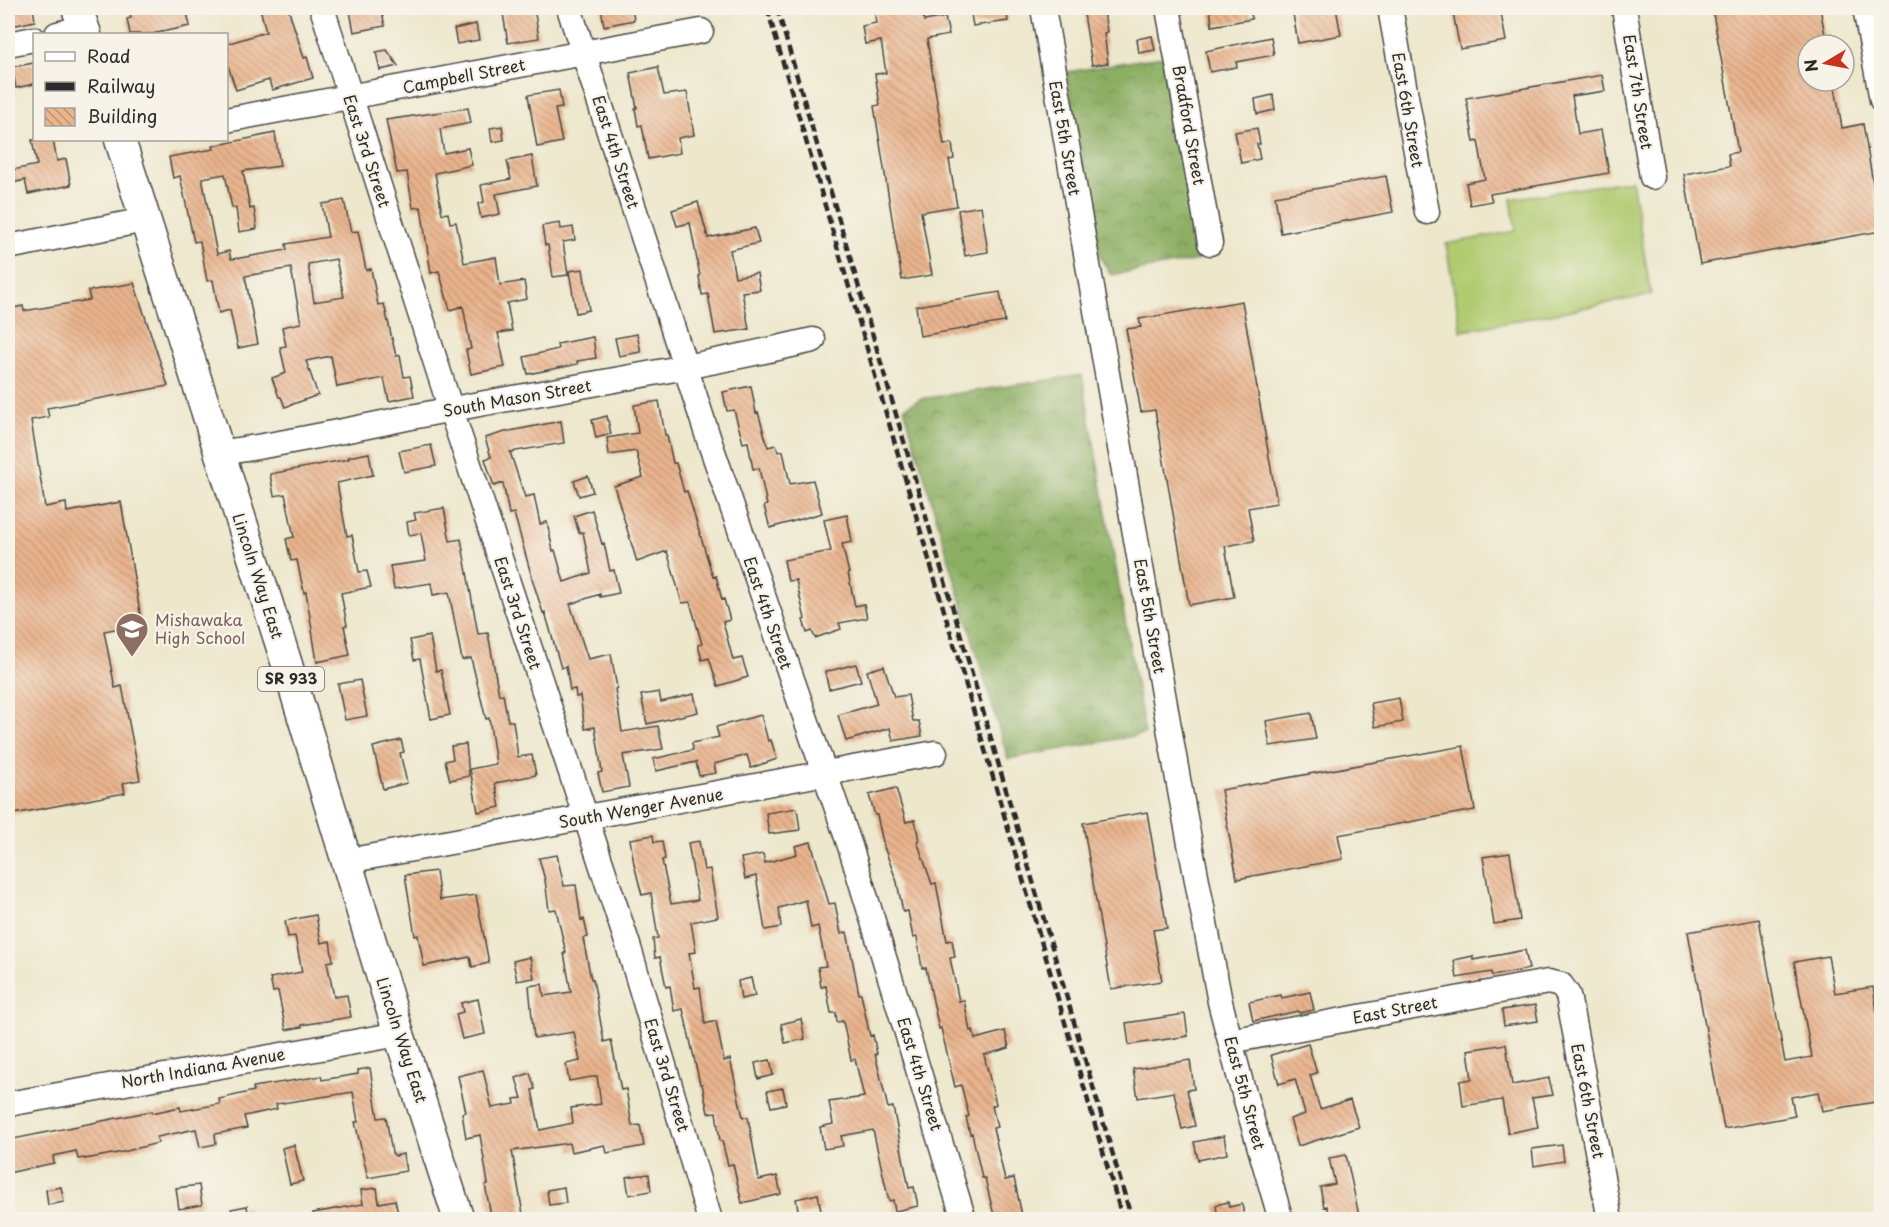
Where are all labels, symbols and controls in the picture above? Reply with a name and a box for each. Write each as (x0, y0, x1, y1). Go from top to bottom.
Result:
legend (33, 33, 228, 141)
street label: East 7th Street (1618, 33, 1660, 152)
north arrow (1796, 33, 1856, 93)
text: Road (87, 42, 131, 69)
street label: East 6th Street (1387, 50, 1431, 170)
street label: Campbell Street (400, 51, 528, 99)
text: N (1797, 57, 1823, 74)
street label: Bradford Street (1168, 63, 1212, 187)
text: Railway (87, 72, 155, 99)
street label: East 5th Street (1044, 78, 1088, 198)
street label: East 3rd Street (338, 91, 398, 211)
street label: East 4th Street (587, 92, 647, 212)
text: Building (87, 102, 157, 129)
street label: South Mason Street (441, 372, 593, 422)
street label: Lincoln Way East (227, 510, 291, 642)
street label: East 3rd Street (489, 553, 549, 673)
street label: East 4th Street (738, 553, 800, 673)
street label: East 5th Street (1129, 556, 1173, 676)
place label: Mishawaka High School (155, 607, 245, 649)
school or university icon: Mishawaka High School (114, 611, 150, 658)
road number: SR 933 (258, 667, 324, 691)
street label: South Wenger Avenue (557, 781, 725, 833)
street label: Lincoln Way East (371, 974, 435, 1106)
street label: East Street (1350, 989, 1439, 1029)
street label: East 4th Street (892, 1014, 950, 1134)
street label: East 3rd Street (639, 1015, 697, 1135)
street label: East 5th Street (1219, 1033, 1273, 1153)
street label: North Indiana Avenue (119, 1041, 287, 1093)
street label: East 6th Street (1566, 1041, 1612, 1161)

